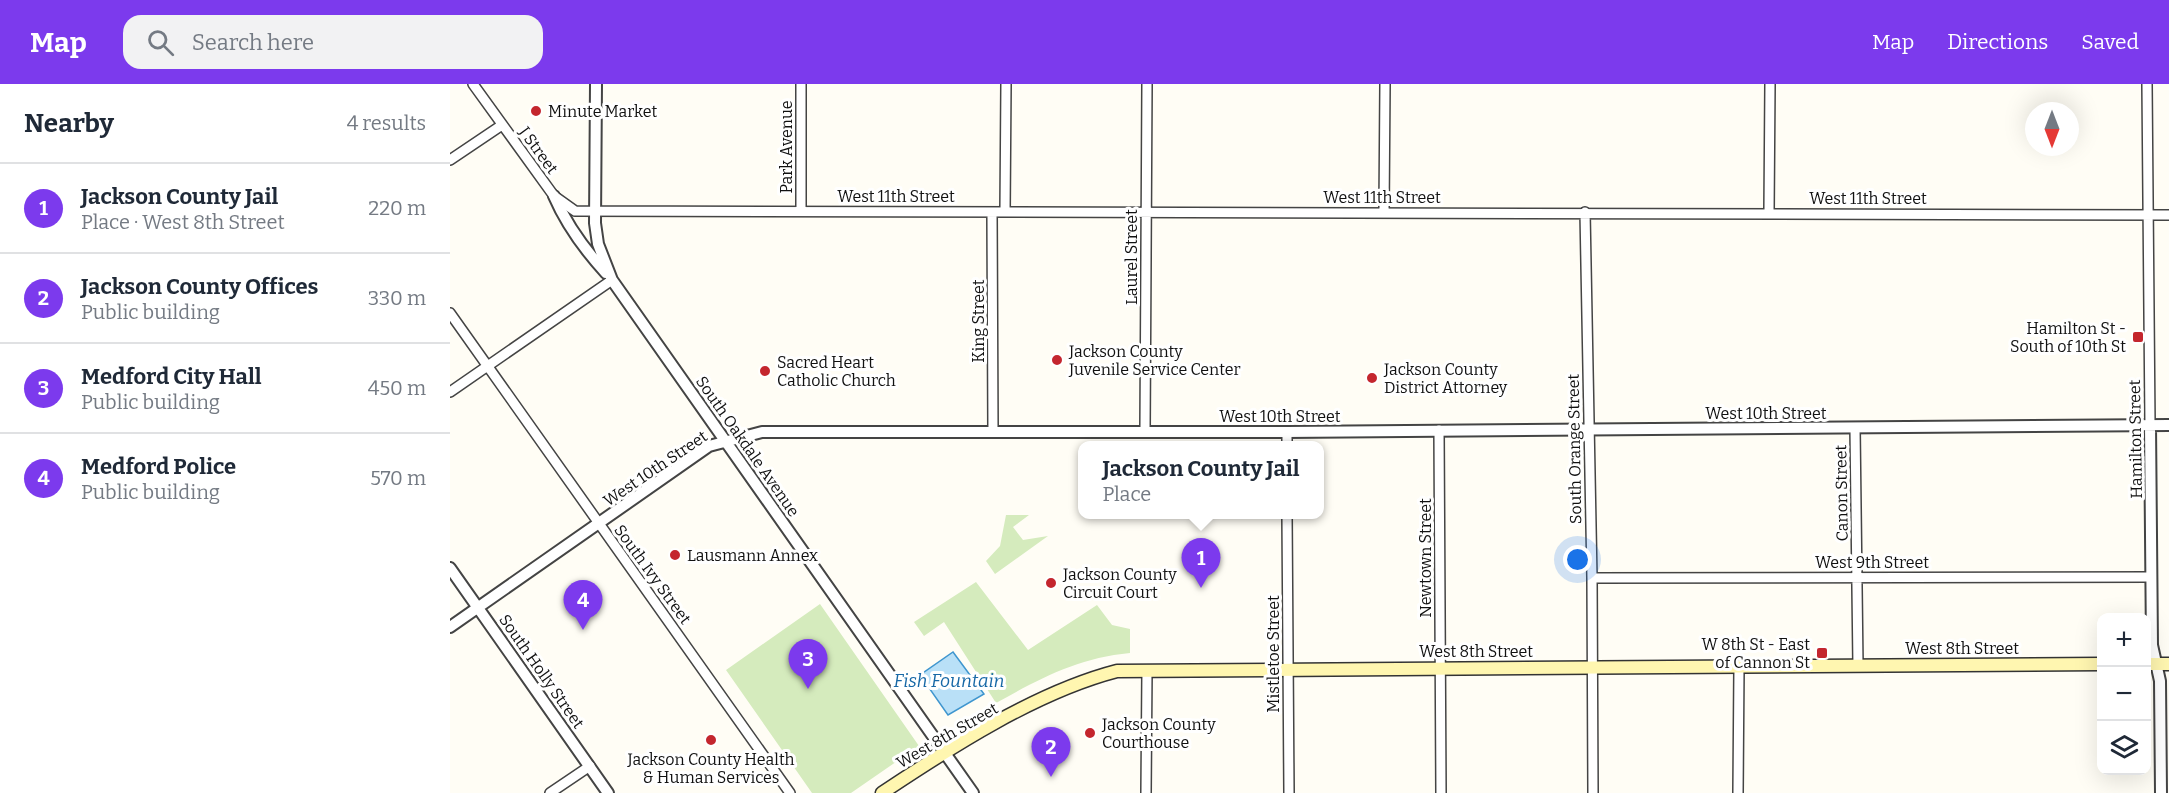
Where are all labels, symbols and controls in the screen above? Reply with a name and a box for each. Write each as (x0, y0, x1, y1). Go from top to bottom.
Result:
search box (123, 15, 543, 69)
text: Map (30, 26, 87, 59)
icon: search (144, 26, 177, 59)
text: Search here (192, 29, 314, 56)
text: Map (1872, 29, 1914, 55)
text: Directions (1947, 29, 2048, 55)
text: Saved (2081, 29, 2139, 55)
street label: Park Avenue (777, 100, 796, 194)
place label: Minute Market (548, 102, 657, 121)
north arrow (2025, 102, 2079, 156)
marker: Minute Market (529, 104, 543, 118)
text: Nearby (24, 108, 114, 139)
text: 4 results (347, 111, 426, 135)
street label: J Street (515, 122, 562, 178)
text: Jackson County Jail (81, 183, 278, 210)
street label: West 11th Street (837, 187, 955, 206)
street label: West 11th Street (1323, 188, 1441, 207)
street label: West 11th Street (1809, 189, 1927, 208)
text: 1 (39, 196, 48, 220)
text: 220 m (368, 196, 426, 220)
street label: Laurel Street (1122, 209, 1141, 305)
text: Place · West 8th Street (81, 210, 285, 234)
text: Jackson County Offices (81, 273, 318, 300)
street label: King Street (969, 279, 988, 363)
text: 2 (38, 286, 49, 310)
text: 330 m (368, 286, 426, 310)
text: Public building (81, 300, 220, 324)
place label: Hamilton St - South of 10th St (2010, 319, 2126, 356)
marker: Hamilton St - South of 10th St (2131, 330, 2145, 344)
place label: Jackson County Juvenile Service Center (1068, 342, 1241, 379)
place label: Sacred Heart Catholic Church (777, 353, 896, 390)
marker: Jackson County Juvenile Service Center (1050, 353, 1064, 367)
place label: Jackson County District Attorney (1383, 360, 1508, 397)
text: Medford City Hall (81, 363, 262, 390)
marker: Sacred Heart Catholic Church (758, 364, 772, 378)
marker: Jackson County District Attorney (1365, 371, 1379, 385)
street label: South Oakdale Avenue (692, 372, 803, 520)
street label: South Orange Street (1564, 374, 1585, 524)
text: 3 (38, 376, 49, 400)
text: 450 m (368, 376, 426, 400)
street label: Hamilton Street (2125, 379, 2146, 499)
text: Public building (81, 390, 220, 414)
street label: West 10th Street (1705, 404, 1827, 423)
street label: West 10th Street (1219, 407, 1341, 426)
street label: West 10th Street (600, 427, 711, 510)
popup (1078, 441, 1324, 519)
street label: Canon Street (1831, 444, 1852, 541)
text: Medford Police (81, 453, 236, 480)
text: Jackson County Jail (1102, 455, 1300, 482)
text: 4 (37, 466, 50, 490)
text: 570 m (370, 466, 426, 490)
text: Public building (81, 480, 220, 504)
text: Place (1102, 482, 1151, 506)
street label: Newtown Street (1416, 498, 1435, 618)
street label: South Ivy Street (610, 521, 695, 628)
pin: 1 (1182, 538, 1221, 588)
your location (1563, 545, 1592, 574)
place label: Lausmann Annex (687, 546, 818, 565)
marker: Lausmann Annex (668, 548, 682, 562)
street label: West 9th Street (1815, 553, 1929, 572)
place label: Jackson County Circuit Court (1062, 565, 1177, 602)
marker: Jackson County Circuit Court (1044, 576, 1058, 590)
pin: 4 (564, 580, 602, 630)
street label: Mistletoe Street (1264, 595, 1283, 713)
street label: South Holly Street (495, 611, 588, 732)
map controls (2097, 613, 2151, 775)
button: + (2097, 613, 2151, 667)
place label: W 8th St - East of Cannon St (1701, 635, 1810, 672)
street label: West 8th Street (1905, 639, 2019, 658)
pin: 3 (788, 640, 828, 689)
street label: West 8th Street (1419, 642, 1533, 661)
marker: W 8th St - East of Cannon St (1815, 646, 1829, 660)
button: − (2097, 667, 2151, 721)
water label: Fish Fountain (894, 670, 1004, 692)
street label: West 8th Street (893, 699, 1002, 772)
place label: Jackson County Courthouse (1101, 715, 1216, 752)
button: layers (2097, 721, 2151, 775)
marker: Jackson County Courthouse (1083, 726, 1097, 740)
pin: 2 (1032, 728, 1070, 777)
marker: Jackson County Health & Human Services (704, 733, 718, 747)
place label: Jackson County Health & Human Services (627, 750, 795, 787)

